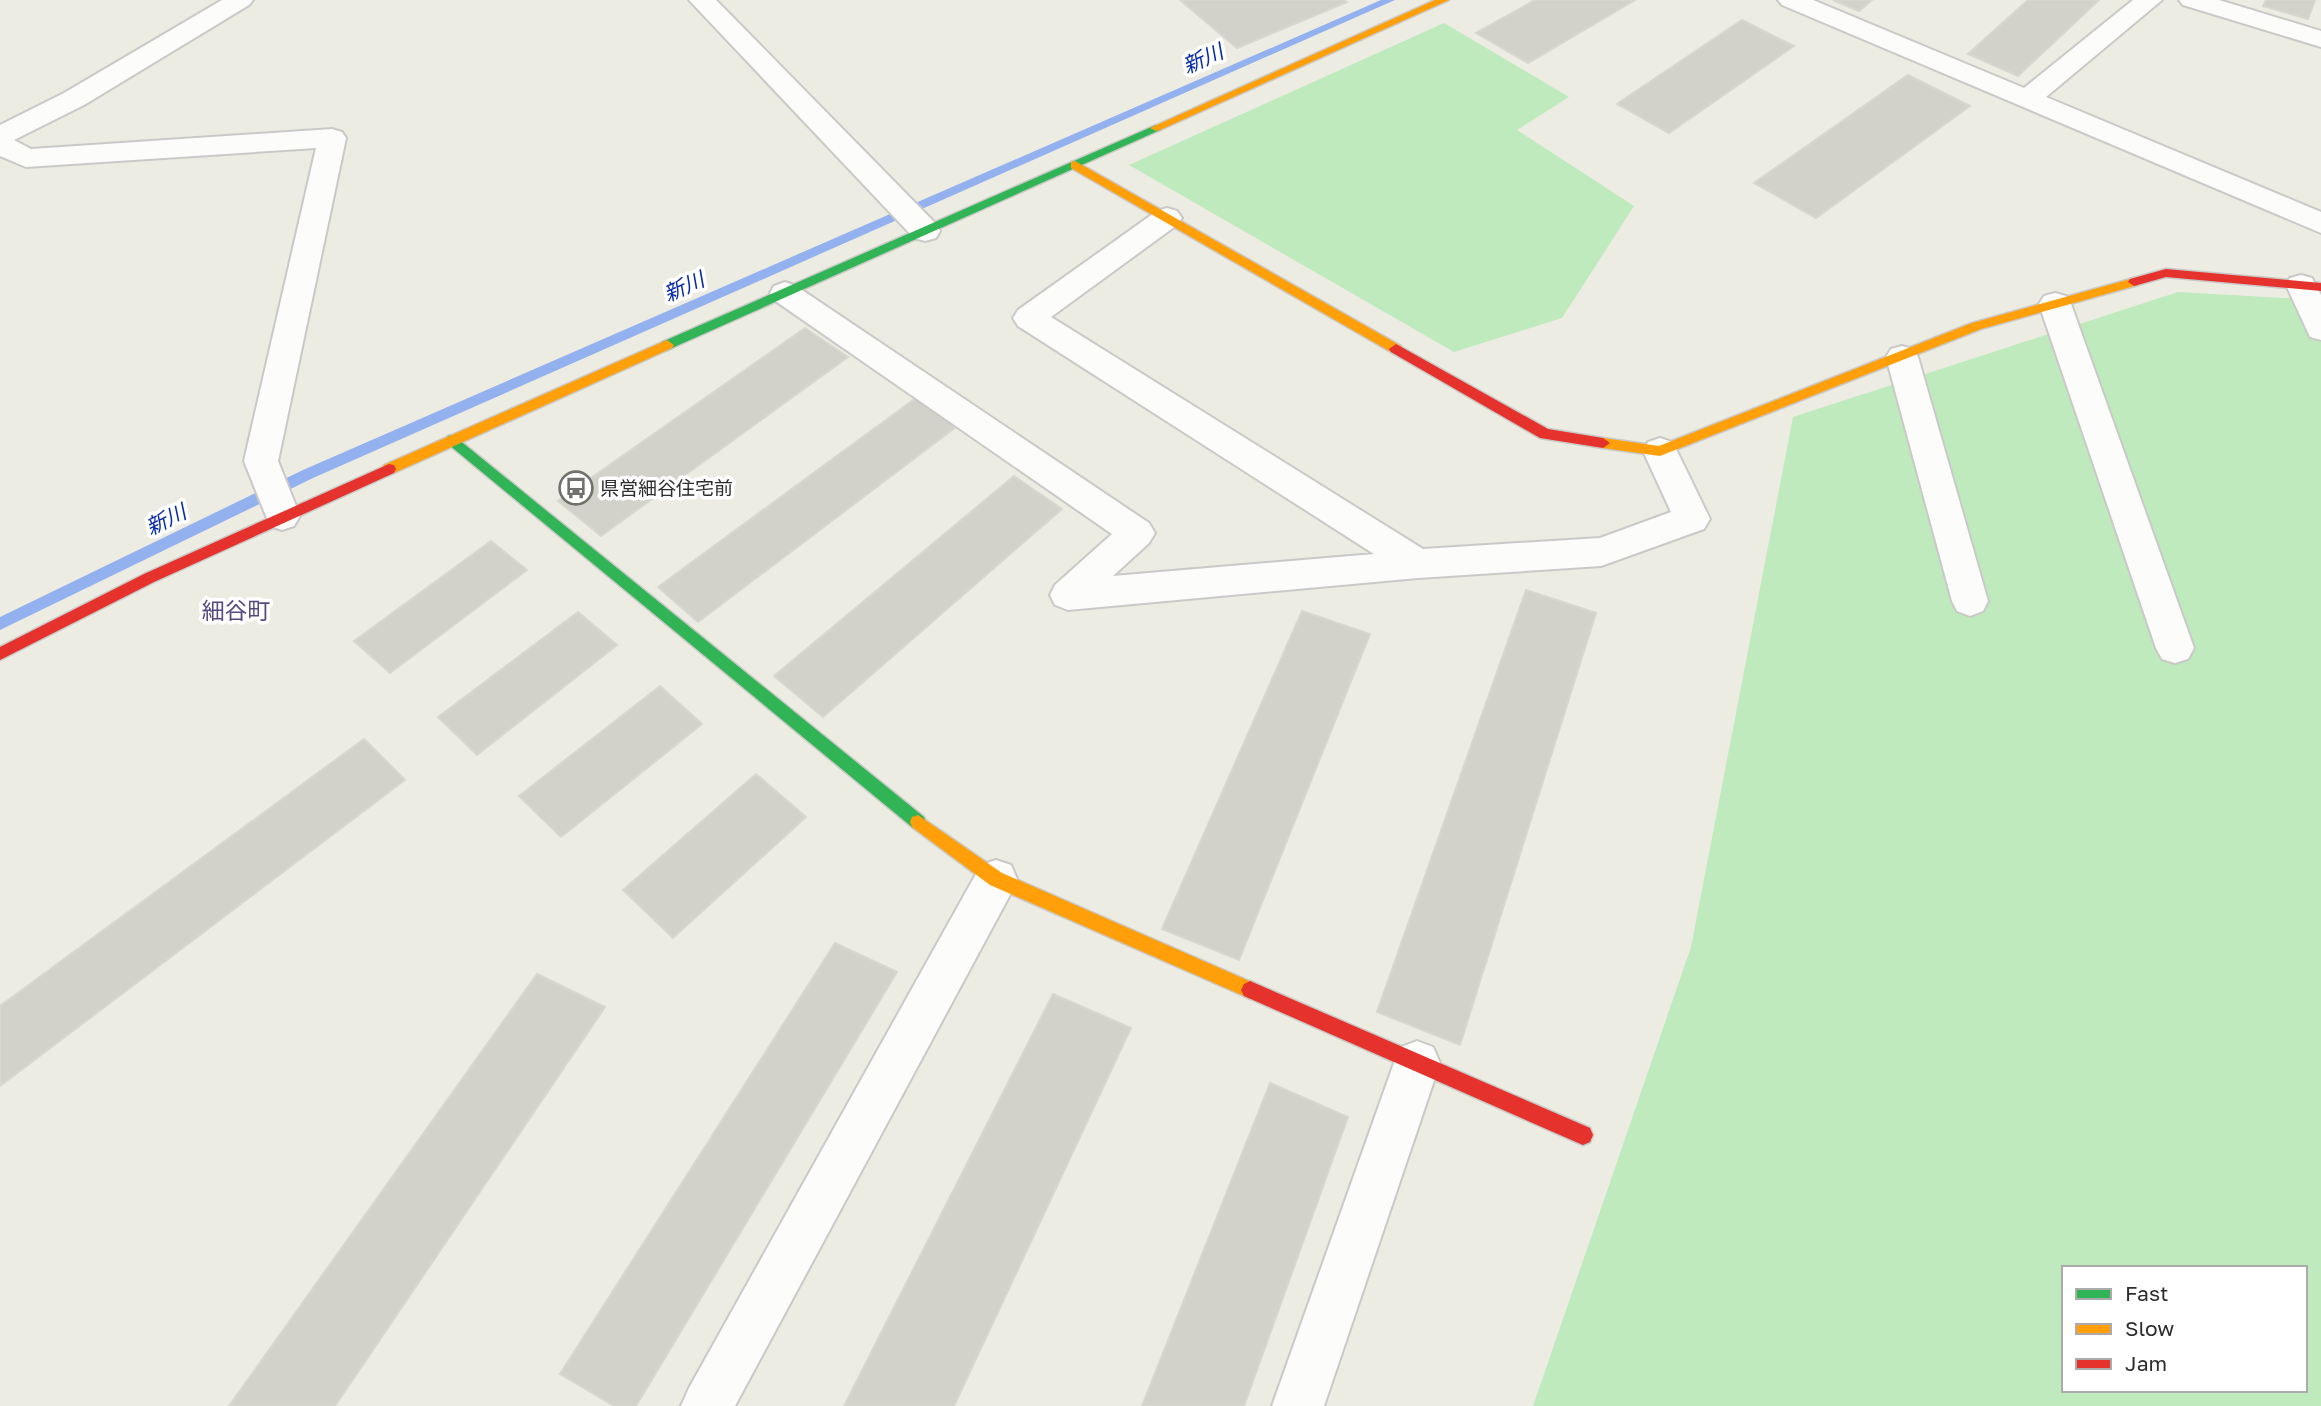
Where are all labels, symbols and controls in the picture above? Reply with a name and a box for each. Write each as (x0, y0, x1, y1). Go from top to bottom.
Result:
water label: 新川 (1178, 37, 1229, 79)
water label: 新川 (659, 265, 710, 307)
bus stop icon: 県営細谷住宅前 (557, 469, 595, 507)
place label: 県営細谷住宅前 (600, 476, 733, 499)
water label: 新川 (141, 497, 192, 540)
district label: 細谷町 (202, 596, 271, 624)
legend (2062, 1266, 2307, 1392)
text: Fast (2125, 1280, 2168, 1306)
text: Slow (2125, 1315, 2174, 1341)
text: Jam (2125, 1350, 2167, 1376)

